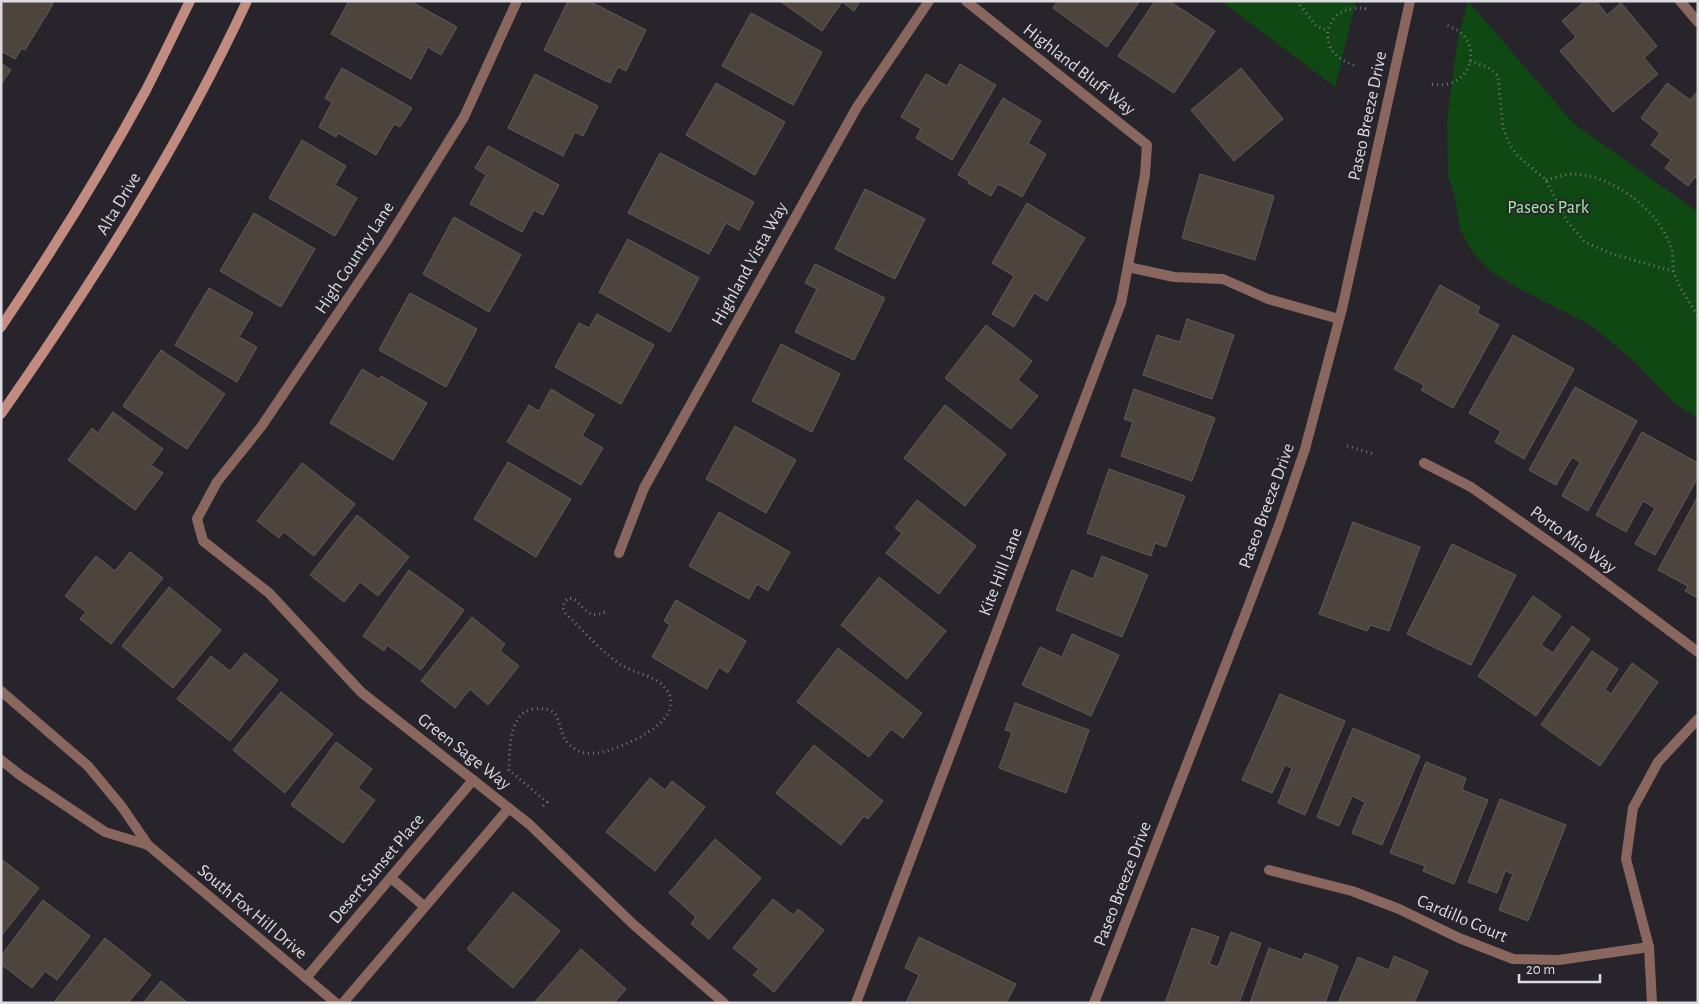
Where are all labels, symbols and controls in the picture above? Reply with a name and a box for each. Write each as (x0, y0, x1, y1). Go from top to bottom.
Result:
street label: Highland Bluff Way (1020, 21, 1139, 119)
street label: Paseo Breeze Drive (1346, 50, 1390, 182)
street label: Alta Drive (93, 170, 145, 238)
street label: High Country Lane (312, 199, 398, 317)
street label: Highland Vista Way (709, 199, 791, 329)
park label: Paseos Park (1507, 199, 1590, 217)
street label: Paseo Breeze Drive (1236, 441, 1298, 571)
street label: Porto Mio Way (1527, 503, 1620, 577)
street label: Kite Hill Lane (976, 526, 1026, 618)
street label: Green Sage Way (414, 710, 514, 794)
street label: Desert Sunset Place (326, 811, 428, 927)
street label: Paseo Breeze Drive (1091, 819, 1155, 949)
street label: South Fox Hill Drive (194, 861, 310, 963)
street label: Cardillo Court (1414, 892, 1510, 946)
scale bar (1519, 952, 1600, 984)
text: 20 m (1526, 962, 1555, 977)

